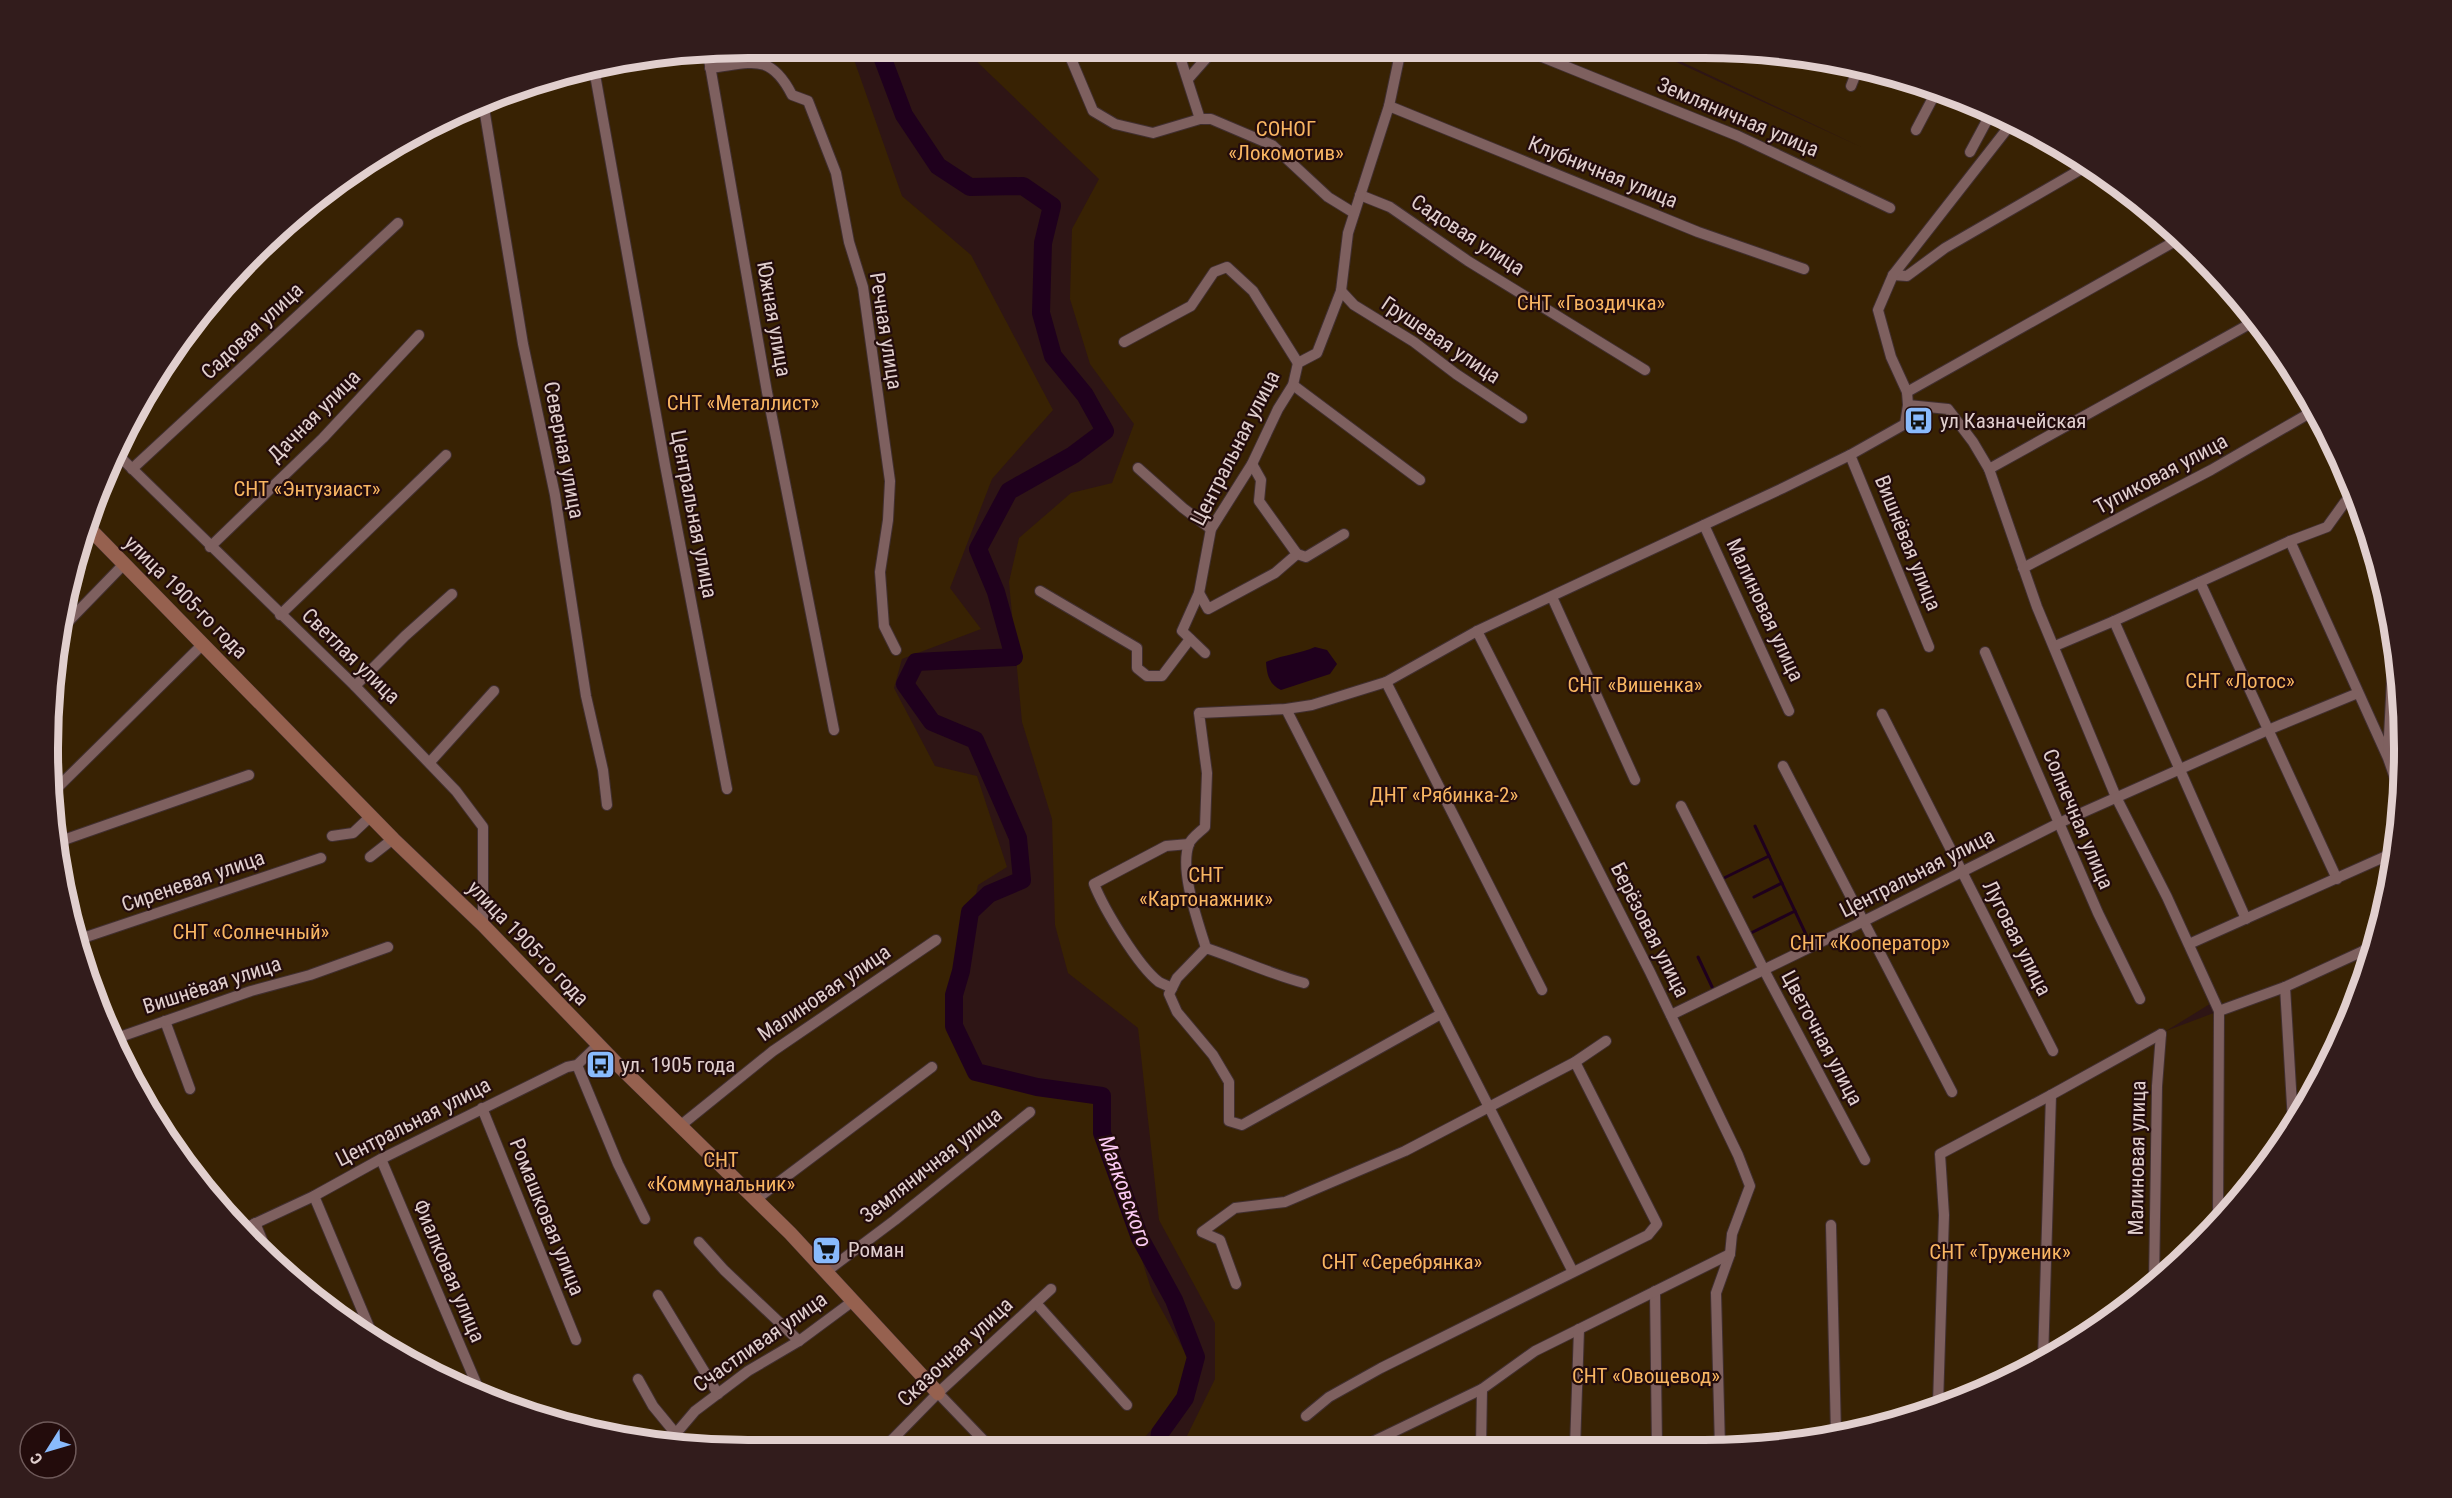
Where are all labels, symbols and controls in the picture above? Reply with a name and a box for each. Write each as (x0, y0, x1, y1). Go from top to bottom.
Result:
street label: Земляничная улица (1654, 72, 1822, 162)
park label: СОНОГ «Локомотив» (1228, 117, 1344, 165)
street label: Клубничная улица (1525, 131, 1681, 213)
street label: Садовая улица (1407, 189, 1529, 281)
street label: Южная улица (752, 260, 796, 378)
street label: Речная улица (865, 271, 907, 391)
street label: Садовая улица (196, 278, 308, 384)
street label: Грушевая улица (1377, 291, 1505, 389)
park label: СНТ «Гвоздичка» (1517, 291, 1666, 315)
street label: Дачная улица (263, 365, 365, 467)
street label: Центральная улица (1186, 367, 1284, 529)
street label: Северная улица (539, 379, 589, 521)
park label: СНТ «Металлист» (667, 391, 820, 415)
bus stop icon: ул Казначейская (1903, 405, 1935, 437)
place label: ул Казначейская (1940, 409, 2086, 433)
street label: Центральная улица (666, 428, 722, 600)
street label: Тупиковая улица (2090, 429, 2232, 519)
street label: Вишнёвая улица (1870, 472, 1946, 614)
park label: СНТ «Энтузиаст» (233, 477, 381, 501)
street label: улица 1905-го года (120, 531, 252, 663)
street label: Малиновая улица (1721, 535, 1809, 685)
street label: Светлая улица (297, 603, 405, 709)
park label: СНТ «Лотос» (2185, 669, 2295, 693)
park label: СНТ «Вишенка» (1567, 673, 1703, 697)
street label: Солнечная улица (2038, 745, 2118, 893)
park label: ДНТ «Рябинка-2» (1370, 783, 1518, 807)
street label: Центральная улица (1836, 824, 1998, 922)
street label: Сиреневая улица (118, 845, 268, 917)
street label: Берёзовая улица (1606, 859, 1694, 1001)
park label: СНТ «Картонажник» (1139, 863, 1273, 911)
street label: улица 1905-го года (462, 876, 594, 1010)
street label: Луговая улица (1978, 876, 2056, 1000)
park label: СНТ «Солнечный» (173, 920, 330, 944)
park label: СНТ «Кооператор» (1790, 931, 1950, 955)
street label: Малиновая улица (753, 940, 895, 1046)
street label: Вишнёвая улица (140, 951, 284, 1019)
street label: Цветочная улица (1776, 966, 1868, 1110)
bus stop icon: ул. 1905 года (584, 1049, 616, 1081)
place label: ул. 1905 года (621, 1053, 735, 1077)
street label: Центральная улица (332, 1073, 494, 1171)
street label: Малиновая улица (2124, 1080, 2150, 1236)
street label: Земляничная улица (855, 1102, 1007, 1228)
water label: Маяковского (1094, 1132, 1157, 1250)
street label: Ромашковая улица (505, 1135, 589, 1299)
park label: СНТ «Коммунальник» (647, 1148, 795, 1196)
street label: Фиалковая улица (408, 1196, 490, 1346)
supermarket icon: Роман (811, 1234, 843, 1266)
place label: Роман (848, 1238, 904, 1262)
park label: СНТ «Труженик» (1929, 1240, 2071, 1264)
park label: СНТ «Серебрянка» (1322, 1250, 1483, 1274)
street label: Счастливая улица (689, 1287, 831, 1397)
street label: Сказочная улица (892, 1293, 1018, 1411)
park label: СНТ «Овощевод» (1572, 1364, 1720, 1388)
north arrow (18, 1420, 78, 1480)
text: С (26, 1449, 47, 1468)

